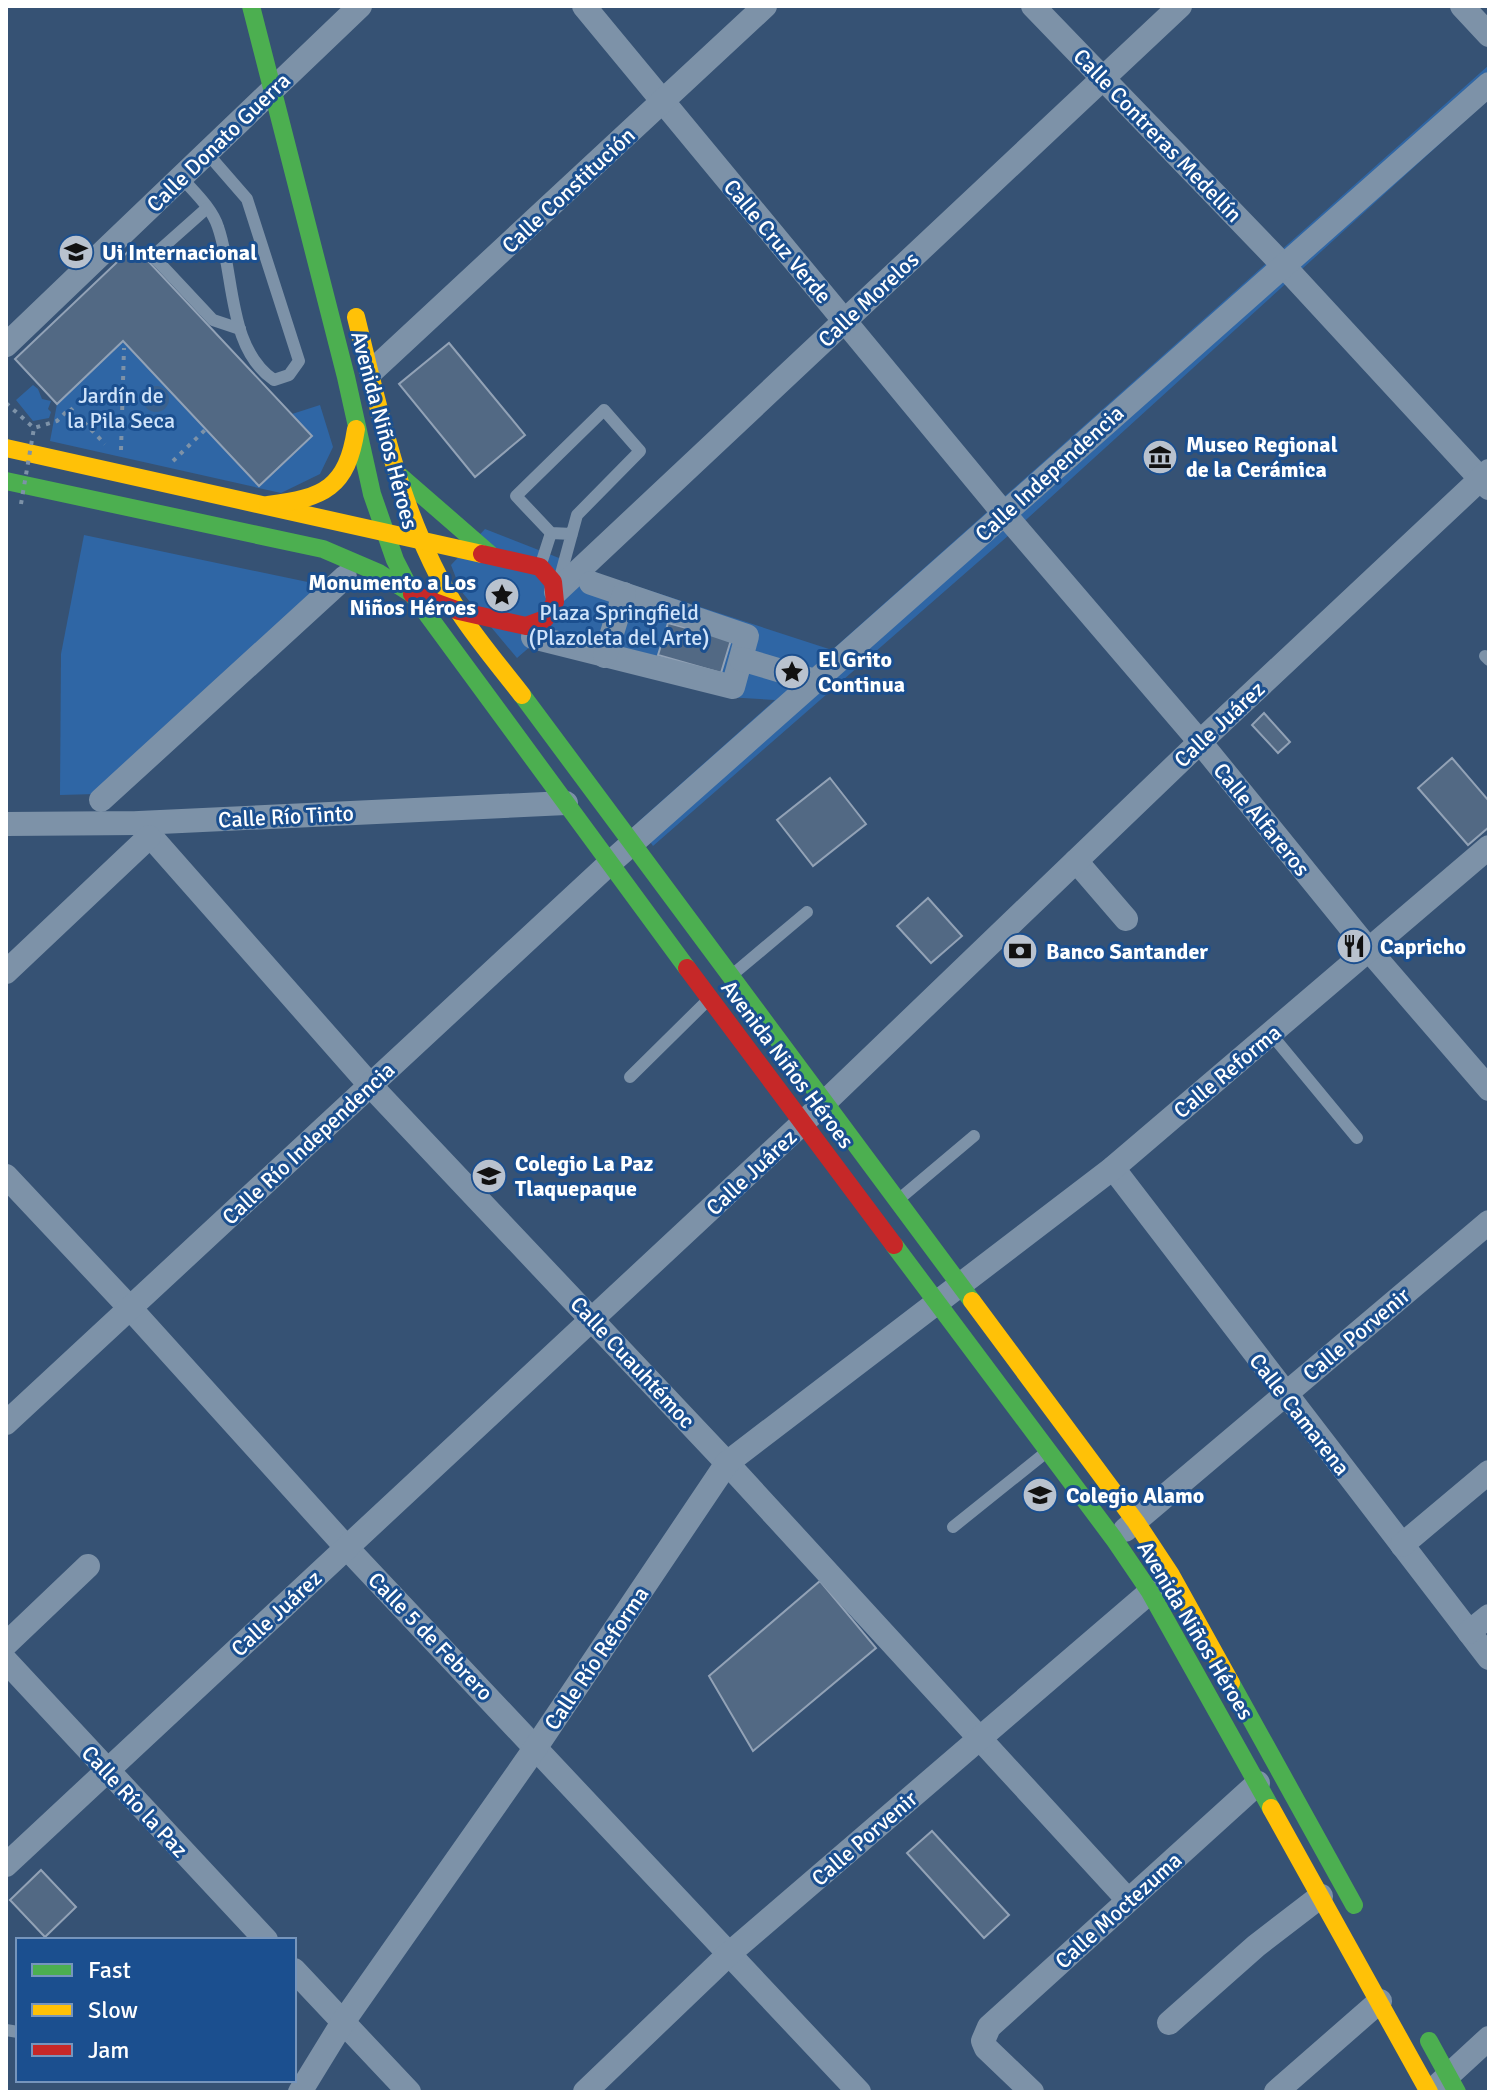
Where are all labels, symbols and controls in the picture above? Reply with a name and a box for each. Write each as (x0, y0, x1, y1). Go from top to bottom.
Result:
street label: Calle Contreras Medellín (1068, 43, 1248, 228)
street label: Calle Donato Guerra (141, 67, 296, 218)
street label: Calle Constitución (496, 122, 641, 259)
street label: Calle Cruz Verde (718, 174, 837, 309)
school or university icon: Ui Internacional (57, 233, 95, 271)
place label: Ui Internacional (102, 239, 257, 266)
street label: Calle Morelos (812, 246, 924, 353)
street label: Avenida Niños Héroes (345, 328, 424, 532)
park label: Jardín de la Pila Seca (67, 382, 175, 434)
street label: Calle Independencia (969, 400, 1129, 547)
place label: Museo Regional de la Cerámica (1186, 431, 1338, 483)
museum icon: Museo Regional de la Cerámica (1141, 438, 1179, 476)
place label: Monumento a Los Niños Héroes (308, 569, 476, 621)
place icon: Monumento a Los Niños Héroes (483, 576, 521, 614)
park label: Plaza Springfield (Plazoleta del Arte) (528, 599, 710, 651)
place label: El Grito Continua (818, 646, 905, 698)
place icon: El Grito Continua (773, 653, 811, 691)
street label: Calle Juárez (1168, 675, 1270, 773)
street label: Calle Alfareros (1208, 757, 1316, 881)
street label: Calle Río Tinto (218, 799, 355, 834)
restaurant icon: Capricho (1335, 927, 1373, 965)
bank icon: Banco Santander (1001, 932, 1039, 970)
place label: Capricho (1380, 933, 1466, 960)
place label: Banco Santander (1046, 938, 1208, 965)
street label: Avenida Niños Héroes (715, 975, 860, 1154)
street label: Calle Reforma (1168, 1019, 1287, 1124)
street label: Calle Río Independencia (216, 1056, 400, 1230)
street label: Calle Juárez (700, 1123, 802, 1221)
place label: Colegio La Paz Tlaquepaque (515, 1150, 653, 1202)
school or university icon: Colegio La Paz Tlaquepaque (470, 1157, 508, 1195)
street label: Calle Porvenir (1297, 1282, 1415, 1387)
street label: Calle Cuauhtémoc (565, 1291, 701, 1434)
street label: Calle Camarena (1244, 1348, 1356, 1481)
school or university icon: Colegio Alamo (1021, 1476, 1059, 1514)
place label: Colegio Alamo (1066, 1482, 1204, 1509)
street label: Avenida Niños Héroes (1131, 1536, 1260, 1725)
street label: Calle Juárez (225, 1564, 327, 1662)
street label: Calle 5 de Febrero (363, 1567, 499, 1706)
street label: Calle Río Reforma (538, 1581, 654, 1735)
street label: Calle Río la Paz (76, 1740, 194, 1863)
street label: Calle Porvenir (806, 1785, 923, 1892)
street label: Calle Moctezuma (1049, 1846, 1187, 1974)
legend (16, 1938, 296, 2082)
text: Fast (88, 1955, 131, 1985)
text: Slow (88, 1995, 138, 2025)
text: Jam (88, 2035, 129, 2065)

